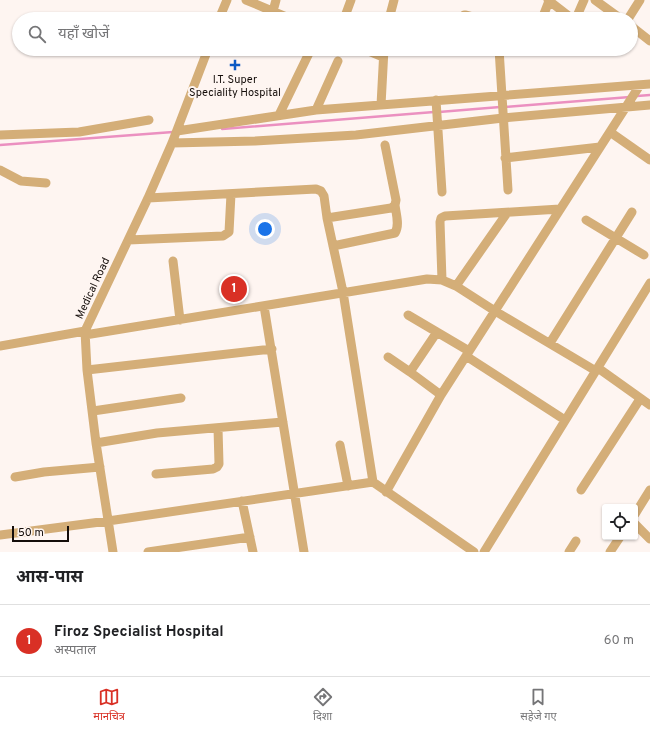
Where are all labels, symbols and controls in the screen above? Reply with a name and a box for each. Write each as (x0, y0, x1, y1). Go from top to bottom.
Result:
search box (12, 12, 638, 56)
icon: search (26, 23, 48, 45)
text: यहाँ खोजें (58, 25, 109, 44)
marker: I.T. Super Speciality Hospital (229, 59, 241, 71)
place label: I.T. Super Speciality Hospital (189, 73, 281, 100)
your location (255, 219, 275, 239)
street label: Medical Road (73, 256, 113, 321)
pin: 1 (221, 274, 247, 304)
map controls (602, 504, 638, 540)
button: locate (602, 504, 638, 540)
scale bar (12, 524, 69, 543)
text: 50 m (18, 526, 44, 540)
text: आस-पास (16, 567, 83, 589)
text: Firoz Specialist Hospital (54, 623, 224, 642)
text: 1 (26, 633, 32, 649)
text: 60 m (604, 633, 634, 649)
text: अस्पताल (54, 643, 96, 659)
tab: मानचित्र (93, 686, 125, 724)
tab: दिशा (312, 686, 334, 724)
tab: सहेजे गए (520, 686, 557, 724)

